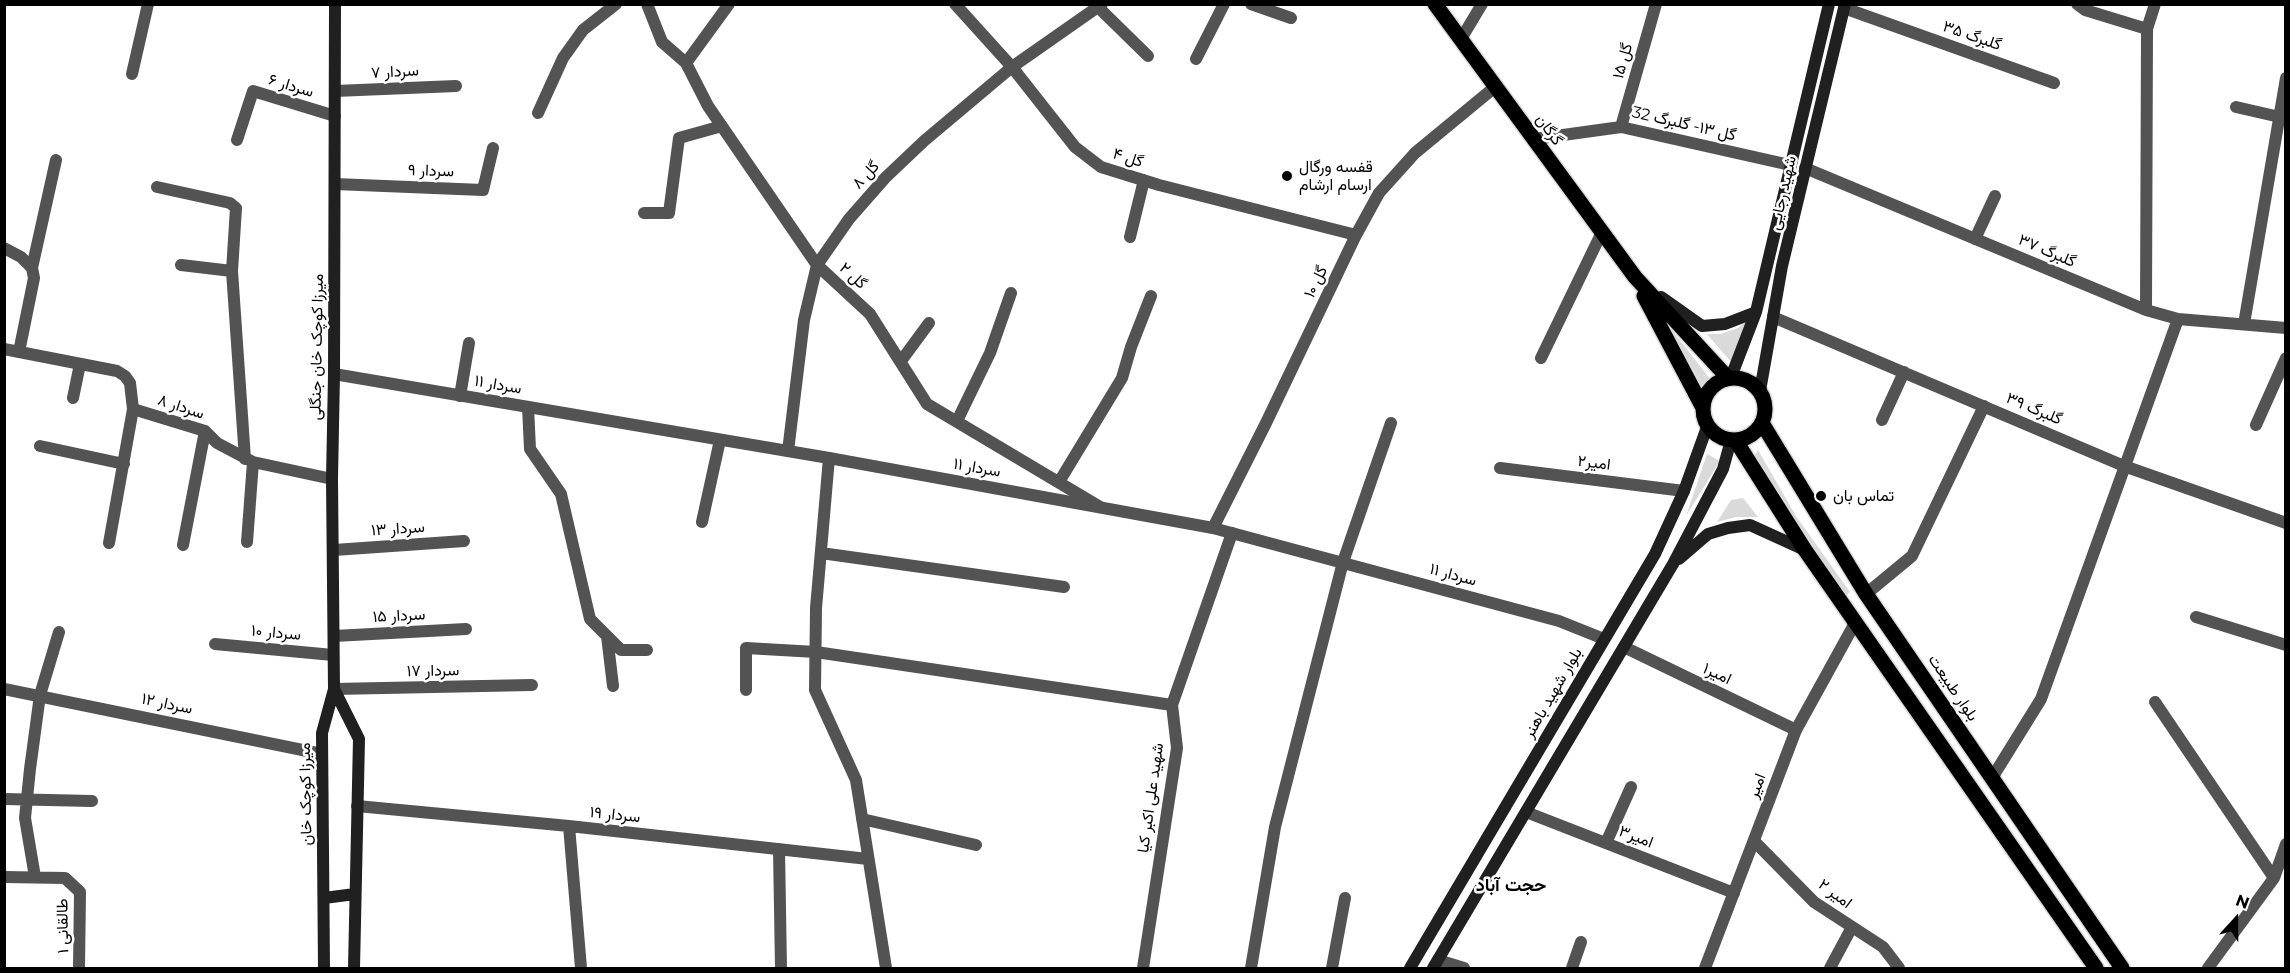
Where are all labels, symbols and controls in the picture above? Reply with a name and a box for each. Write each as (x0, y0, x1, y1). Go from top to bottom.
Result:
street label: گلبرگ ۳۵ (1940, 17, 2004, 55)
street label: گل ۱۵ (1609, 41, 1637, 81)
street label: سردار ۷ (371, 61, 419, 83)
street label: سردار ۶ (266, 70, 316, 102)
street label: گل ۱۳- گلبرگ 32 (1630, 103, 1738, 145)
street label: گرگان (1531, 111, 1567, 149)
street label: گل ۴ (1110, 144, 1146, 172)
street label: شهید رجایی (1765, 154, 1801, 232)
street label: گل ۸ (848, 157, 884, 193)
place label: قفسه ورگال ارسام ارشام (1299, 157, 1373, 195)
street label: سردار ۹ (408, 161, 454, 181)
marker: قفسه ورگال ارسام ارشام (1280, 169, 1294, 183)
street label: گلبرگ ۳۷ (2015, 230, 2079, 272)
street label: گل ۲ (835, 259, 871, 293)
street label: گل ۱۰ (1300, 263, 1332, 301)
street label: میرزا کوچک خان جنگلی (306, 273, 328, 421)
street label: سردار ۱۱ (473, 371, 523, 399)
street label: گلبرگ ۳۹ (2003, 389, 2065, 429)
street label: سردار ۸ (155, 390, 207, 424)
street label: امیر۲ (1576, 451, 1612, 475)
street label: سردار ۱۱ (952, 454, 1002, 482)
place label: تماس بان (1833, 486, 1894, 506)
marker: تماس بان (1814, 489, 1828, 503)
street label: سردار ۱۳ (371, 518, 425, 540)
street label: سردار ۱۱ (1427, 560, 1479, 590)
street label: سردار ۱۵ (372, 605, 426, 627)
street label: سردار ۱۰ (250, 621, 302, 645)
street label: بلوار شهید باهنر (1519, 644, 1587, 742)
street label: بلوار طبیعت (1924, 651, 1982, 725)
street label: امیر۱ (1700, 659, 1734, 689)
street label: سردار ۱۷ (407, 661, 459, 681)
street label: سردار ۱۲ (140, 689, 194, 719)
street label: میرزا کوچک خان (296, 742, 316, 846)
street label: شهید علی اکبر کیا (1134, 742, 1168, 854)
street label: امیر (1744, 771, 1770, 801)
street label: سردار ۱۹ (589, 803, 641, 827)
street label: امیر۳ (1616, 822, 1656, 852)
district label: حجت آباد (1476, 875, 1546, 897)
street label: امیر ۲ (1814, 875, 1856, 913)
north arrow (2206, 889, 2266, 949)
text: N (2233, 891, 2252, 913)
street label: طالقانی ۱ (53, 898, 73, 954)

